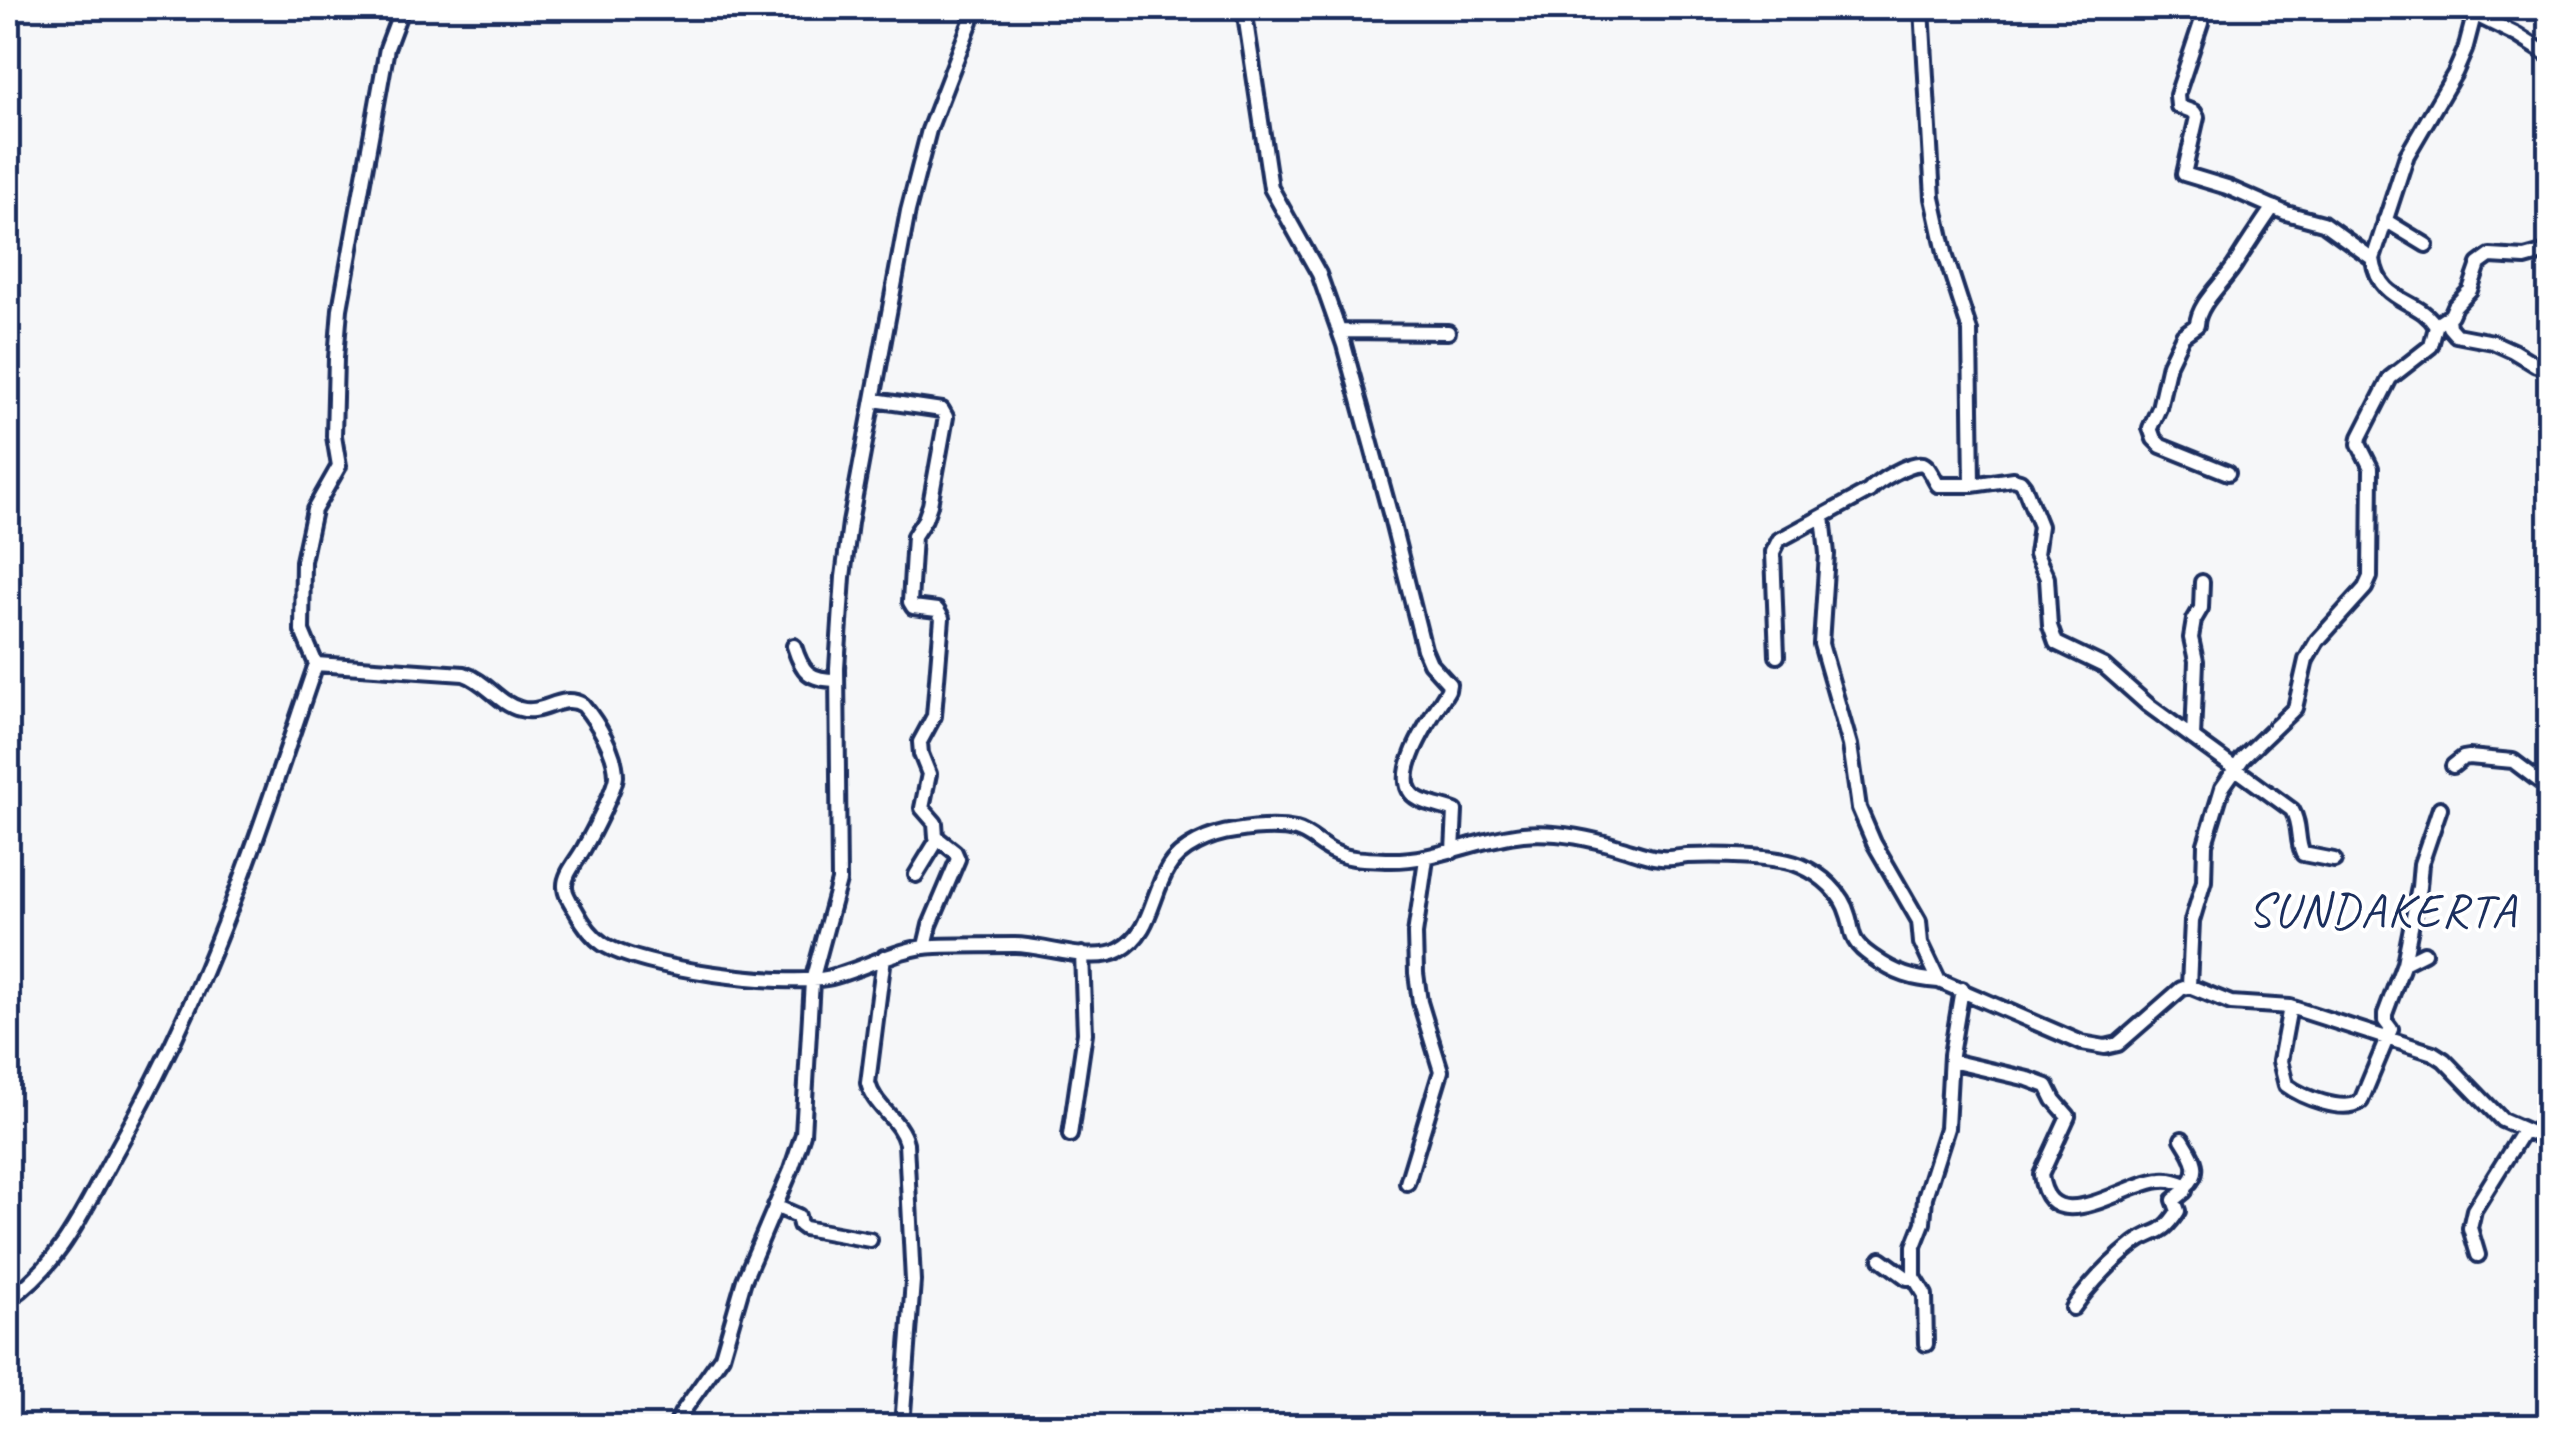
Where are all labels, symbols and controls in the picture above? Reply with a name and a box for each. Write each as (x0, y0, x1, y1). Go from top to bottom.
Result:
district label: SUNDAKERTA (2248, 880, 2518, 940)

